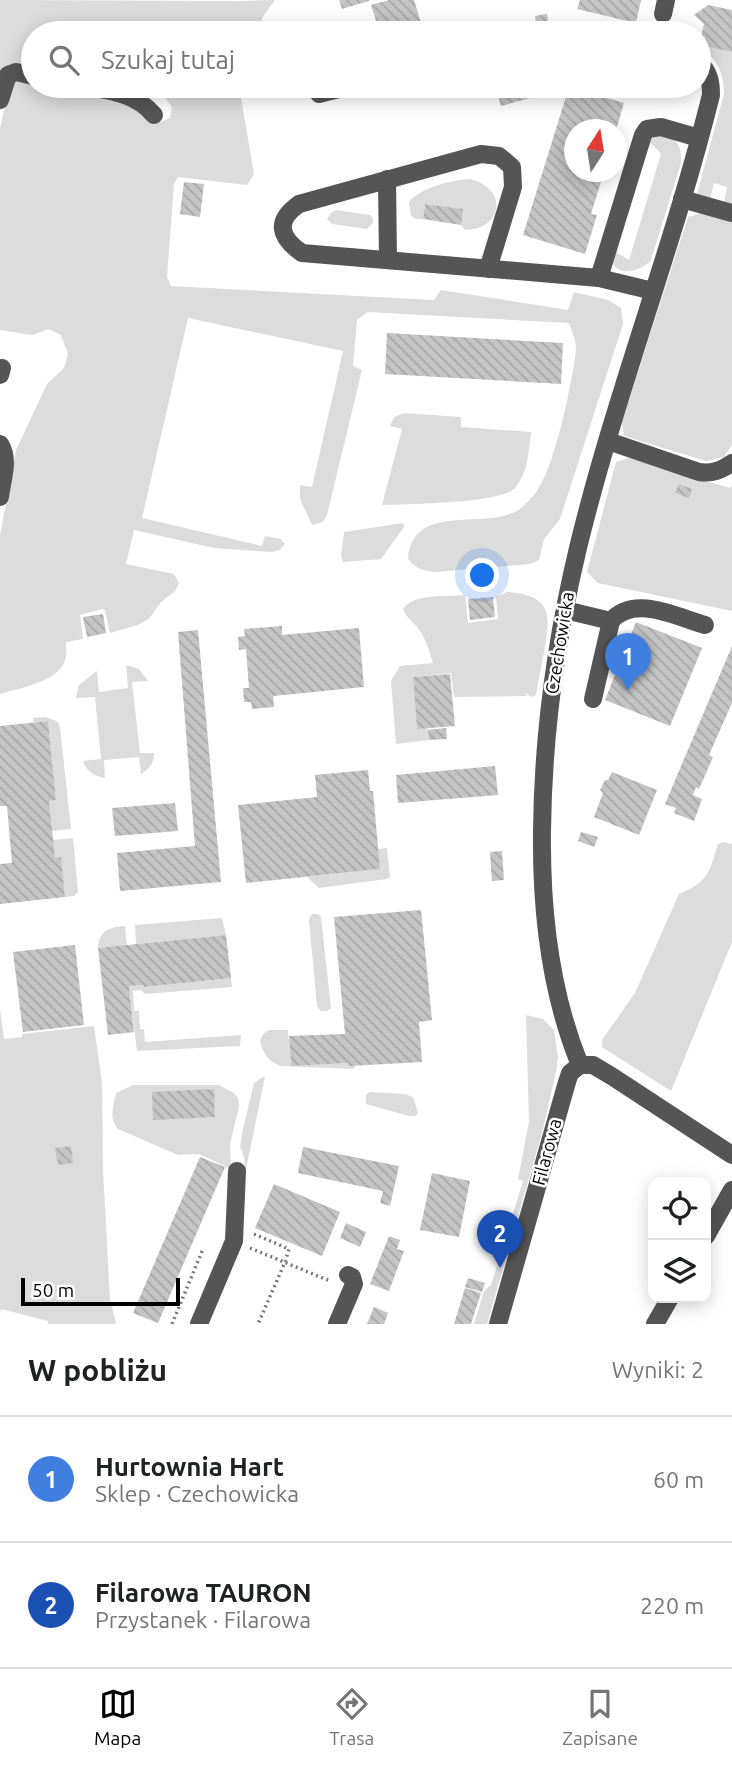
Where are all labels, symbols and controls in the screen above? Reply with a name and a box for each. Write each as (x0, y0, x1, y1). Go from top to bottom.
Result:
search box (21, 21, 711, 98)
icon: search (45, 41, 83, 79)
text: Szukaj tutaj (101, 45, 235, 74)
north arrow (564, 119, 627, 182)
your location (465, 558, 499, 592)
street label: Czechowicka (541, 590, 577, 695)
pin: 1 (605, 633, 651, 691)
street label: Filarowa (528, 1116, 565, 1187)
map controls (648, 1177, 711, 1303)
button: locate (648, 1177, 711, 1240)
pin: 2 (477, 1210, 523, 1268)
button: layers (648, 1240, 711, 1303)
scale bar (21, 1275, 180, 1307)
text: 50 m (32, 1279, 74, 1301)
text: W pobliżu (28, 1353, 167, 1387)
text: Wyniki: 2 (612, 1357, 704, 1382)
text: Hurtownia Hart (95, 1452, 284, 1481)
text: 1 (45, 1467, 57, 1492)
text: 60 m (653, 1467, 704, 1492)
text: Sklep · Czechowicka (95, 1481, 299, 1506)
text: Filarowa TAURON (95, 1578, 312, 1607)
text: 2 (45, 1593, 57, 1618)
text: 220 m (640, 1593, 704, 1618)
text: Przystanek · Filarowa (95, 1607, 311, 1632)
tab: Mapa (94, 1685, 141, 1749)
tab: Trasa (329, 1685, 374, 1749)
tab: Zapisane (562, 1685, 638, 1749)

